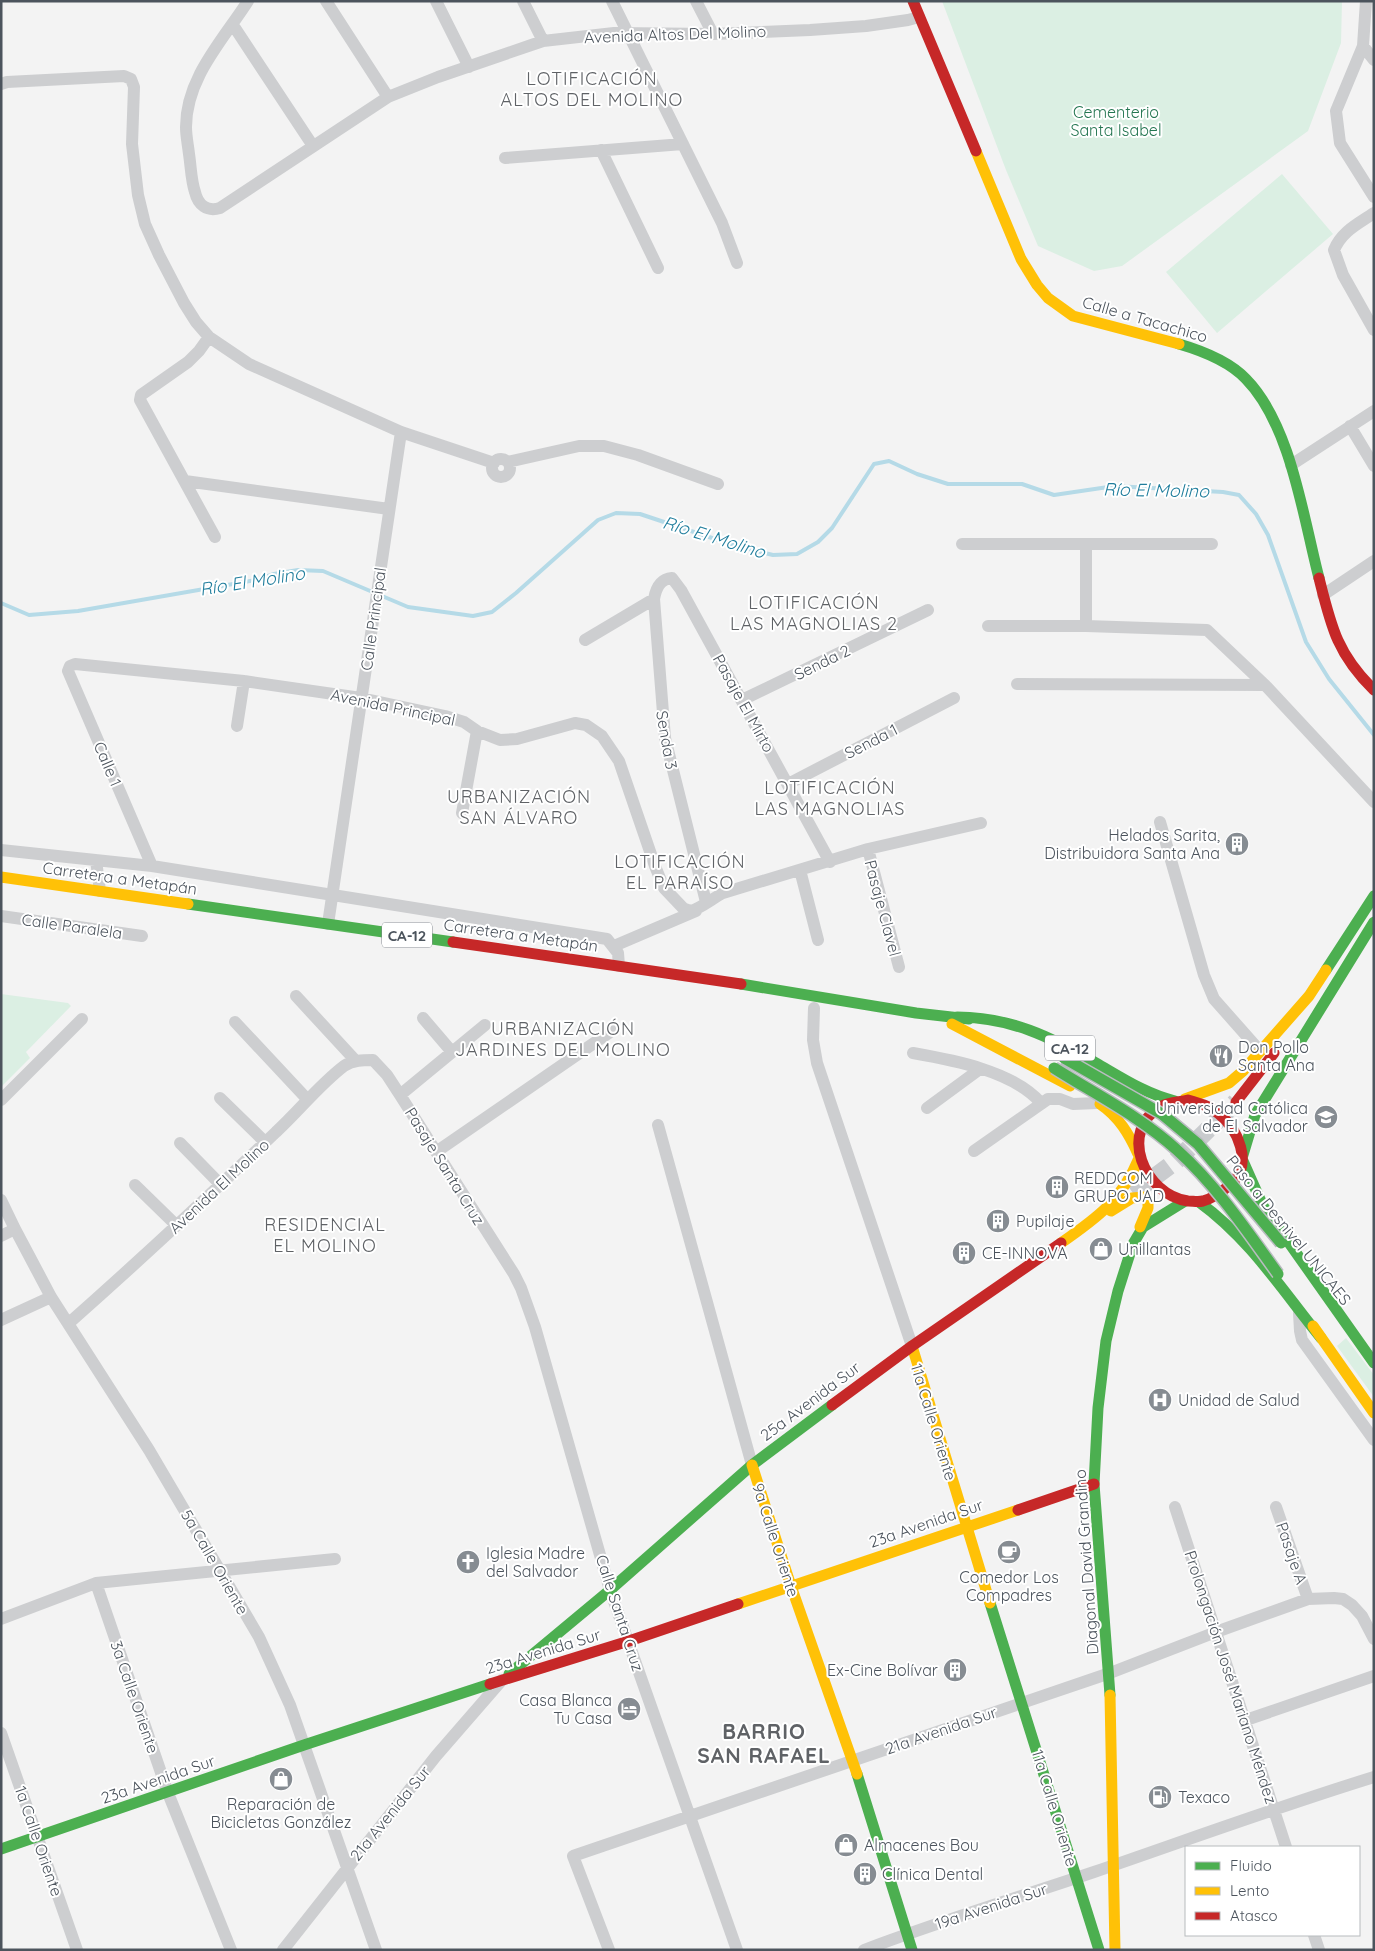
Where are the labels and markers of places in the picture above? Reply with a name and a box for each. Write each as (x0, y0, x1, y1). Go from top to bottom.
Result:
place label: Helados Sarita, Distribuidora Santa Ana (1044, 825, 1220, 863)
building icon: Helados Sarita, Distribuidora Santa Ana (1224, 831, 1250, 857)
place label: Don Pollo Santa Ana (1238, 1037, 1315, 1075)
restaurant icon: Don Pollo Santa Ana (1208, 1043, 1234, 1069)
place label: Universidad Católica de El Salvador (1156, 1098, 1308, 1136)
school or university icon: Universidad Católica de El Salvador (1313, 1104, 1339, 1130)
place label: REDDCOM GRUPO JAD (1074, 1168, 1164, 1206)
building icon: REDDCOM GRUPO JAD (1044, 1174, 1070, 1200)
building icon: Pupilaje (985, 1208, 1011, 1234)
place label: Pupilaje (1016, 1211, 1074, 1231)
shop icon: Unillantas (1088, 1236, 1114, 1262)
place label: Unillantas (1118, 1239, 1191, 1259)
building icon: CE-INNOVA (951, 1240, 977, 1266)
place label: CE-INNOVA (982, 1243, 1068, 1263)
hospital icon: Unidad de Salud (1147, 1387, 1173, 1413)
place label: Unidad de Salud (1178, 1390, 1300, 1410)
cafe icon: Comedor Los Compadres (996, 1539, 1022, 1565)
place label: Iglesia Madre del Salvador (486, 1543, 585, 1581)
church icon: Iglesia Madre del Salvador (455, 1549, 481, 1575)
place label: Comedor Los Compadres (959, 1567, 1059, 1605)
building icon: Ex-Cine Bolívar (942, 1657, 968, 1683)
place label: Ex-Cine Bolívar (827, 1660, 938, 1680)
place label: Casa Blanca Tu Casa (519, 1690, 612, 1728)
hotel icon: Casa Blanca Tu Casa (616, 1696, 642, 1722)
shop icon: Reparación de Bicicletas González (268, 1766, 294, 1792)
fuel station icon: Texaco (1147, 1784, 1173, 1810)
place label: Texaco (1178, 1787, 1230, 1807)
place label: Reparación de Bicicletas González (210, 1794, 352, 1832)
shop icon: Almacenes Bou (833, 1832, 859, 1858)
place label: Almacenes Bou (864, 1835, 979, 1855)
building icon: Clínica Dental (852, 1861, 878, 1887)
place label: Clínica Dental (882, 1864, 983, 1884)

